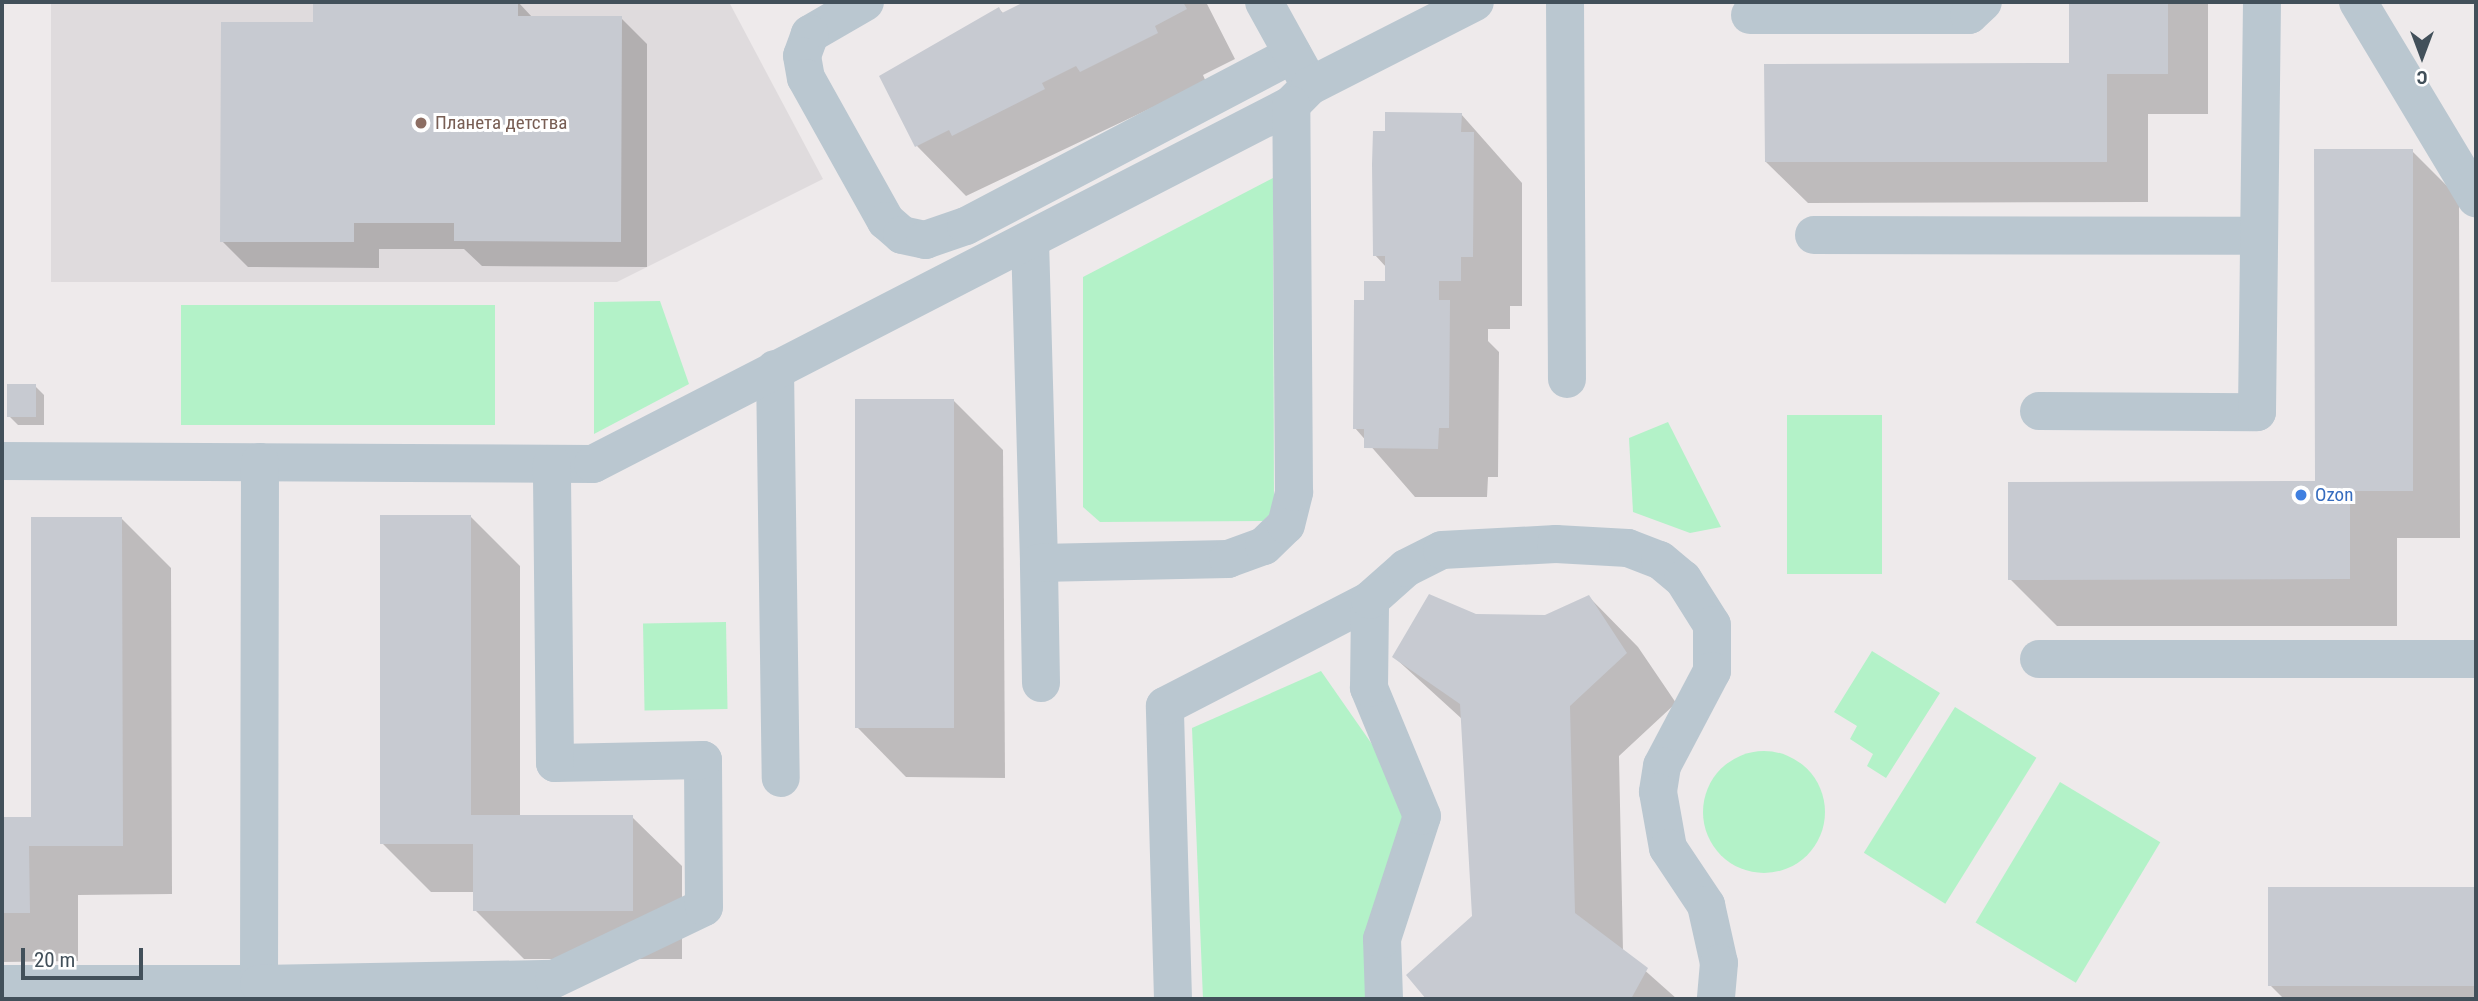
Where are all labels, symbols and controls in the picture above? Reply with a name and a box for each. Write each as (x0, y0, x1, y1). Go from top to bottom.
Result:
north arrow (2387, 21, 2457, 91)
text: С (2417, 66, 2427, 89)
place label: Планета детства (435, 112, 567, 134)
marker: Планета детства (413, 115, 429, 131)
place label: Ozon (2315, 484, 2353, 506)
marker: Ozon (2293, 487, 2309, 503)
scale bar (24, 934, 147, 978)
text: 20 m (34, 948, 75, 972)

